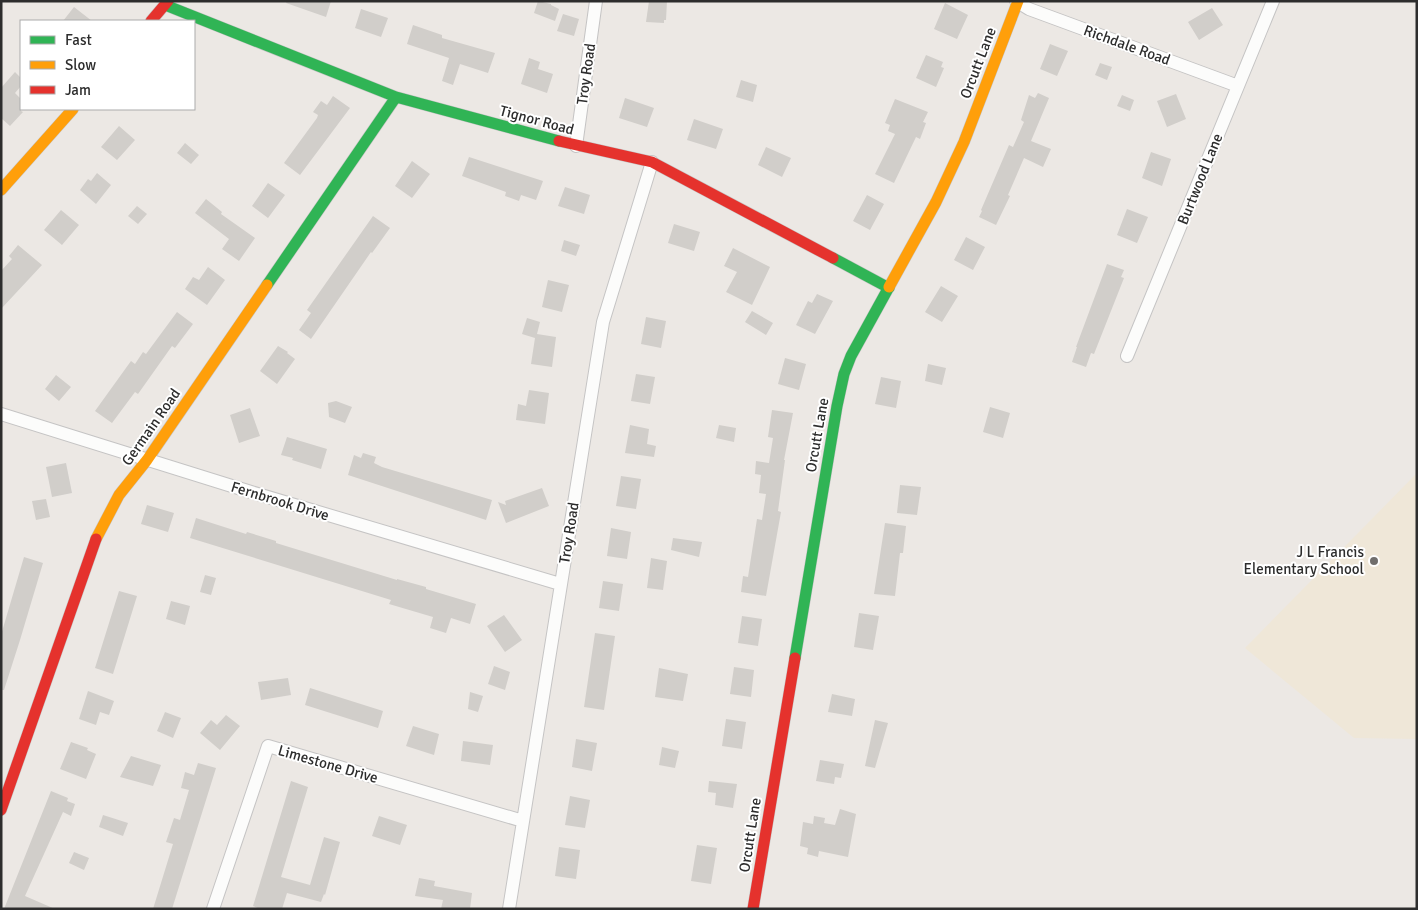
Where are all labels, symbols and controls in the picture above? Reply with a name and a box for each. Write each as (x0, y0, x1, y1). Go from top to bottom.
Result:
legend (20, 20, 195, 110)
street label: Richdale Road (1081, 21, 1173, 69)
street label: Orcutt Lane (956, 25, 1000, 101)
text: Fast (65, 31, 92, 49)
street label: Troy Road (573, 42, 599, 106)
text: Slow (65, 56, 96, 74)
text: Jam (65, 81, 91, 99)
street label: Tignor Road (498, 101, 576, 139)
street label: Burtwood Lane (1173, 131, 1227, 227)
street label: Germain Road (118, 385, 184, 469)
street label: Orcutt Lane (802, 396, 832, 474)
street label: Fernbrook Drive (229, 478, 331, 524)
street label: Troy Road (555, 501, 583, 565)
place label: J L Francis Elementary School (1243, 543, 1364, 578)
marker: J L Francis Elementary School (1368, 555, 1380, 567)
street label: Limestone Drive (276, 741, 380, 787)
street label: Orcutt Lane (735, 796, 765, 874)

